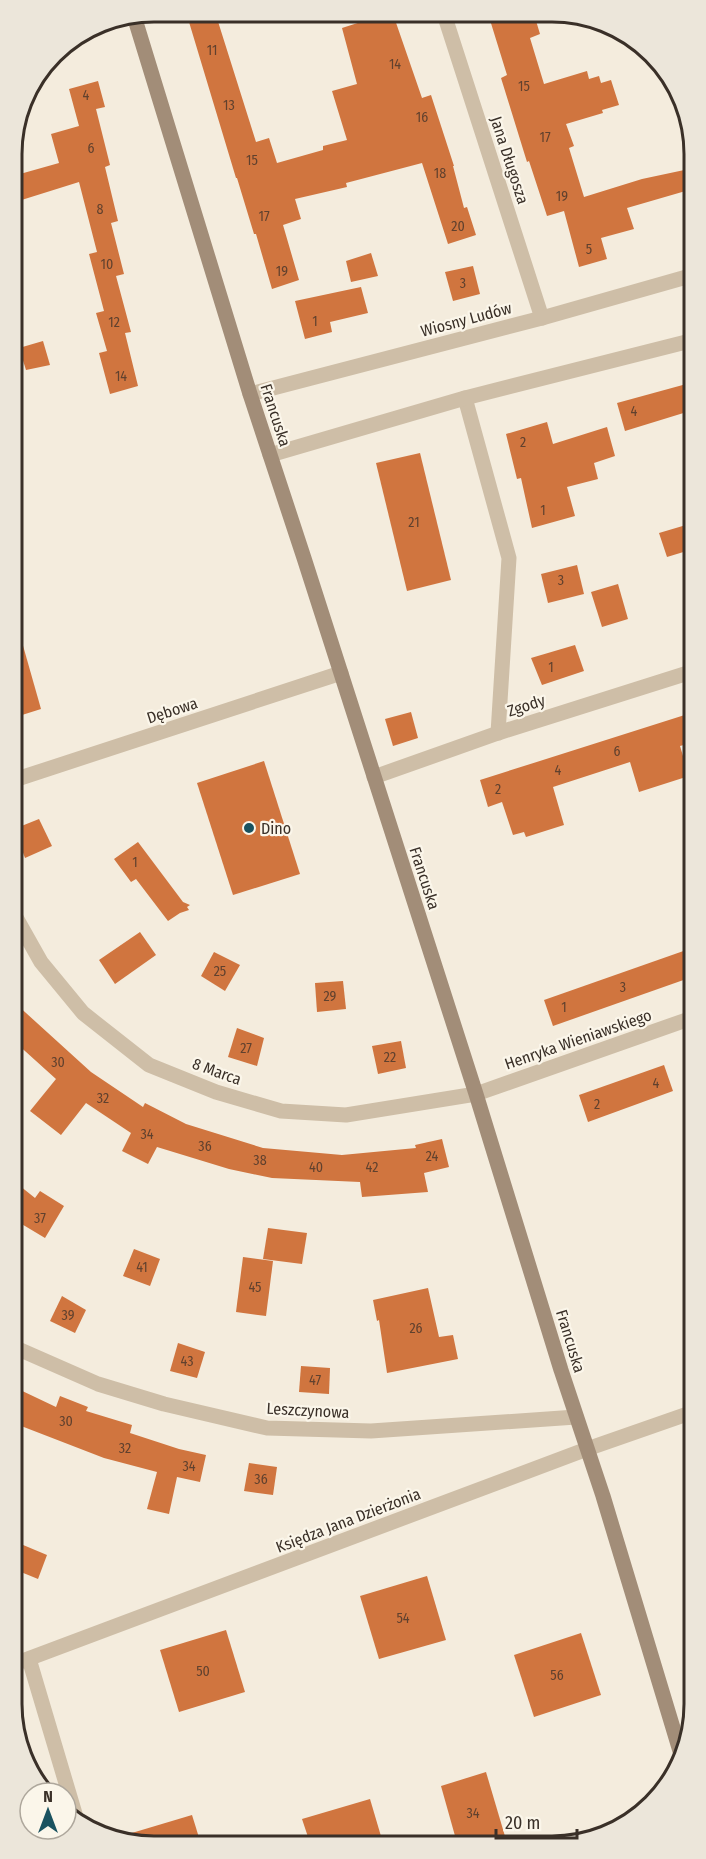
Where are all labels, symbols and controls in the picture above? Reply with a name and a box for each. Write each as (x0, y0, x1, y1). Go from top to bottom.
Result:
house number: 11 (207, 42, 217, 59)
house number: 14 (389, 56, 401, 73)
house number: 15 (518, 78, 530, 95)
house number: 4 (83, 87, 90, 104)
house number: 13 (223, 97, 235, 114)
house number: 16 (416, 109, 428, 126)
street label: Jana Długosza (486, 114, 533, 207)
house number: 17 (539, 129, 551, 146)
house number: 6 (88, 140, 95, 157)
house number: 15 (246, 152, 258, 169)
house number: 18 (434, 165, 446, 182)
house number: 19 (556, 188, 568, 205)
house number: 8 (97, 201, 104, 218)
house number: 17 (258, 208, 270, 225)
house number: 20 (451, 218, 465, 235)
house number: 5 (586, 241, 592, 258)
house number: 10 (101, 256, 113, 273)
house number: 19 (276, 263, 288, 280)
house number: 3 (460, 275, 466, 292)
street label: Wiosny Ludów (419, 298, 514, 341)
house number: 1 (312, 313, 318, 330)
house number: 12 (108, 314, 120, 331)
house number: 14 (115, 368, 127, 385)
street label: Francuska (256, 381, 295, 449)
house number: 4 (631, 403, 638, 420)
house number: 2 (520, 434, 526, 451)
house number: 1 (540, 502, 546, 519)
house number: 21 (408, 514, 420, 531)
house number: 3 (558, 572, 564, 589)
house number: 1 (548, 659, 554, 676)
street label: Zgody (505, 690, 548, 720)
street label: Dębowa (144, 693, 200, 728)
house number: 6 (614, 743, 621, 760)
house number: 4 (555, 762, 562, 779)
house number: 2 (495, 781, 501, 798)
place label: Dino (261, 819, 291, 838)
marker: Dino (242, 821, 256, 835)
street label: Francuska (405, 844, 444, 912)
house number: 1 (132, 854, 138, 871)
house number: 25 (214, 963, 226, 980)
house number: 3 (620, 979, 626, 996)
house number: 29 (324, 988, 337, 1005)
house number: 1 (561, 999, 567, 1016)
street label: Henryka Wieniawskiego (502, 1005, 654, 1074)
house number: 27 (240, 1040, 252, 1057)
house number: 22 (384, 1049, 396, 1066)
house number: 30 (51, 1054, 65, 1071)
street label: 8 Marca (190, 1054, 244, 1089)
house number: 4 (653, 1075, 660, 1092)
house number: 32 (97, 1090, 109, 1107)
house number: 2 (594, 1096, 600, 1113)
house number: 34 (140, 1126, 154, 1143)
house number: 36 (198, 1138, 212, 1155)
house number: 24 (426, 1148, 439, 1165)
house number: 38 (253, 1152, 267, 1169)
house number: 40 (309, 1159, 323, 1176)
house number: 42 (366, 1159, 378, 1176)
house number: 37 (34, 1210, 46, 1227)
house number: 41 (136, 1259, 148, 1276)
house number: 45 (248, 1279, 262, 1296)
house number: 39 (62, 1307, 75, 1324)
street label: Francuska (552, 1307, 589, 1375)
house number: 26 (409, 1320, 423, 1337)
house number: 43 (181, 1353, 193, 1370)
house number: 47 (309, 1372, 321, 1389)
street label: Leszczynowa (266, 1399, 350, 1422)
house number: 30 (59, 1413, 73, 1430)
house number: 32 (119, 1440, 131, 1457)
house number: 34 (182, 1458, 196, 1475)
house number: 36 (254, 1471, 268, 1488)
street label: Księdza Jana Dzierżonia (273, 1484, 423, 1557)
house number: 54 (396, 1610, 410, 1627)
house number: 50 (196, 1663, 210, 1680)
house number: 56 (550, 1667, 564, 1684)
north arrow (18, 1781, 78, 1841)
text: N (43, 1787, 53, 1806)
scale bar (496, 1802, 577, 1840)
house number: 34 (466, 1805, 480, 1822)
text: 20 m (505, 1812, 540, 1834)

